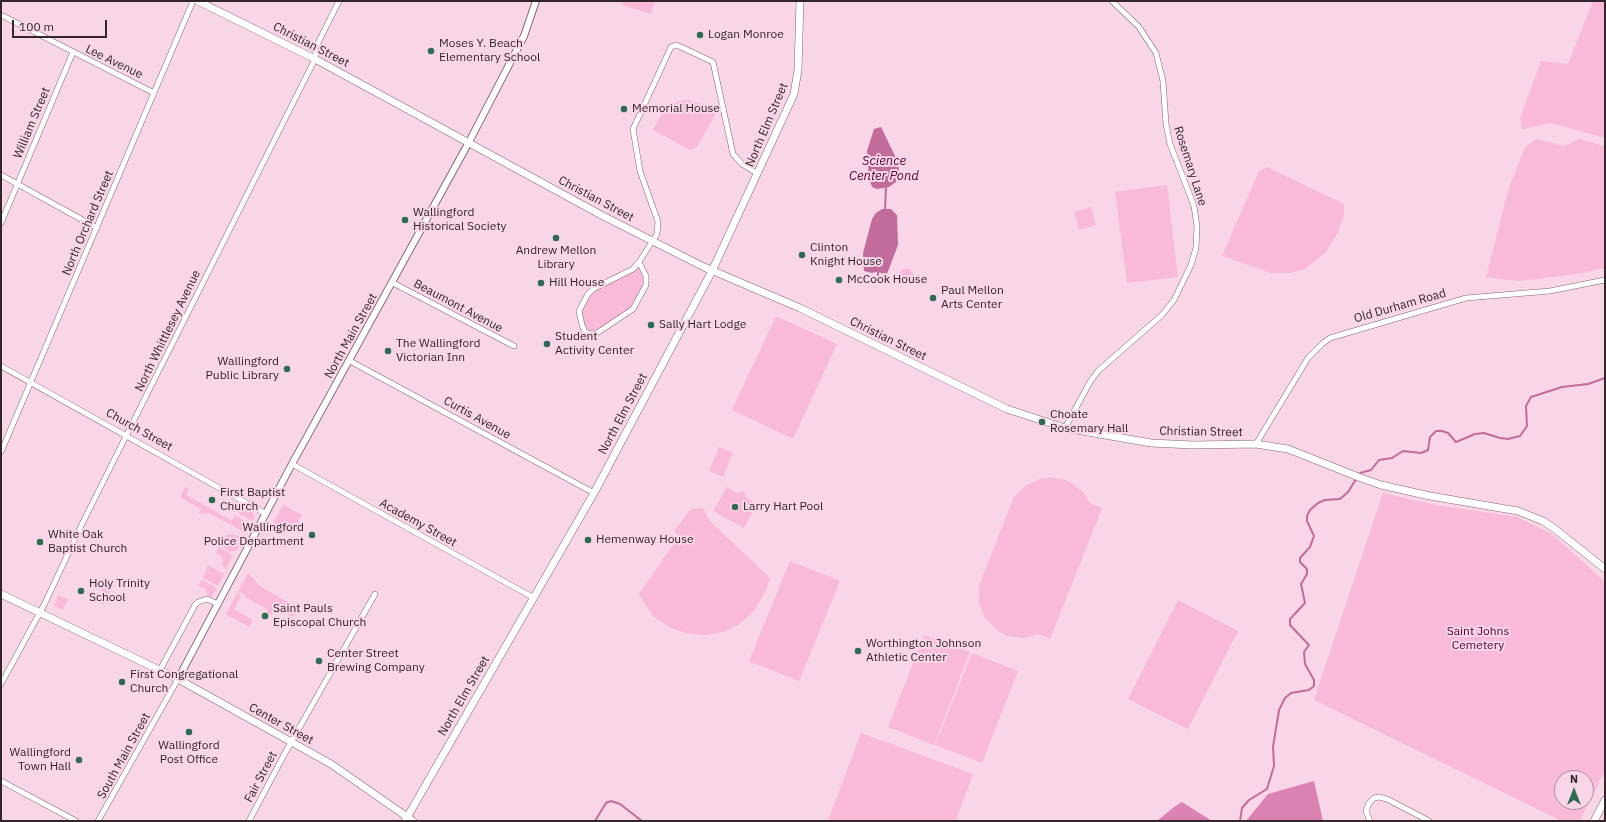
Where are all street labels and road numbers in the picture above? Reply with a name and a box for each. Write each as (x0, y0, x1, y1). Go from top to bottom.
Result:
street label: Christian Street (270, 20, 352, 70)
street label: Lee Avenue (83, 42, 145, 82)
street label: North Elm Street (743, 81, 791, 169)
street label: William Street (11, 85, 53, 161)
street label: Rosemary Lane (1170, 124, 1210, 208)
street label: North Orchard Street (59, 168, 117, 278)
street label: Christian Street (556, 173, 636, 225)
street label: North Whittlesey Avenue (132, 268, 204, 394)
street label: Beaumont Avenue (411, 276, 505, 336)
street label: Old Durham Road (1352, 286, 1448, 326)
street label: North Main Street (322, 291, 380, 381)
street label: Christian Street (847, 314, 929, 364)
street label: North Elm Street (596, 371, 650, 457)
street label: Curtis Avenue (441, 394, 513, 442)
street label: Church Street (103, 406, 175, 454)
street label: Christian Street (1159, 424, 1243, 440)
street label: Academy Street (377, 496, 459, 550)
street label: North Elm Street (435, 653, 493, 739)
street label: Center Street (246, 700, 316, 748)
street label: South Main Street (94, 710, 154, 802)
street label: Fair Street (242, 749, 280, 805)

